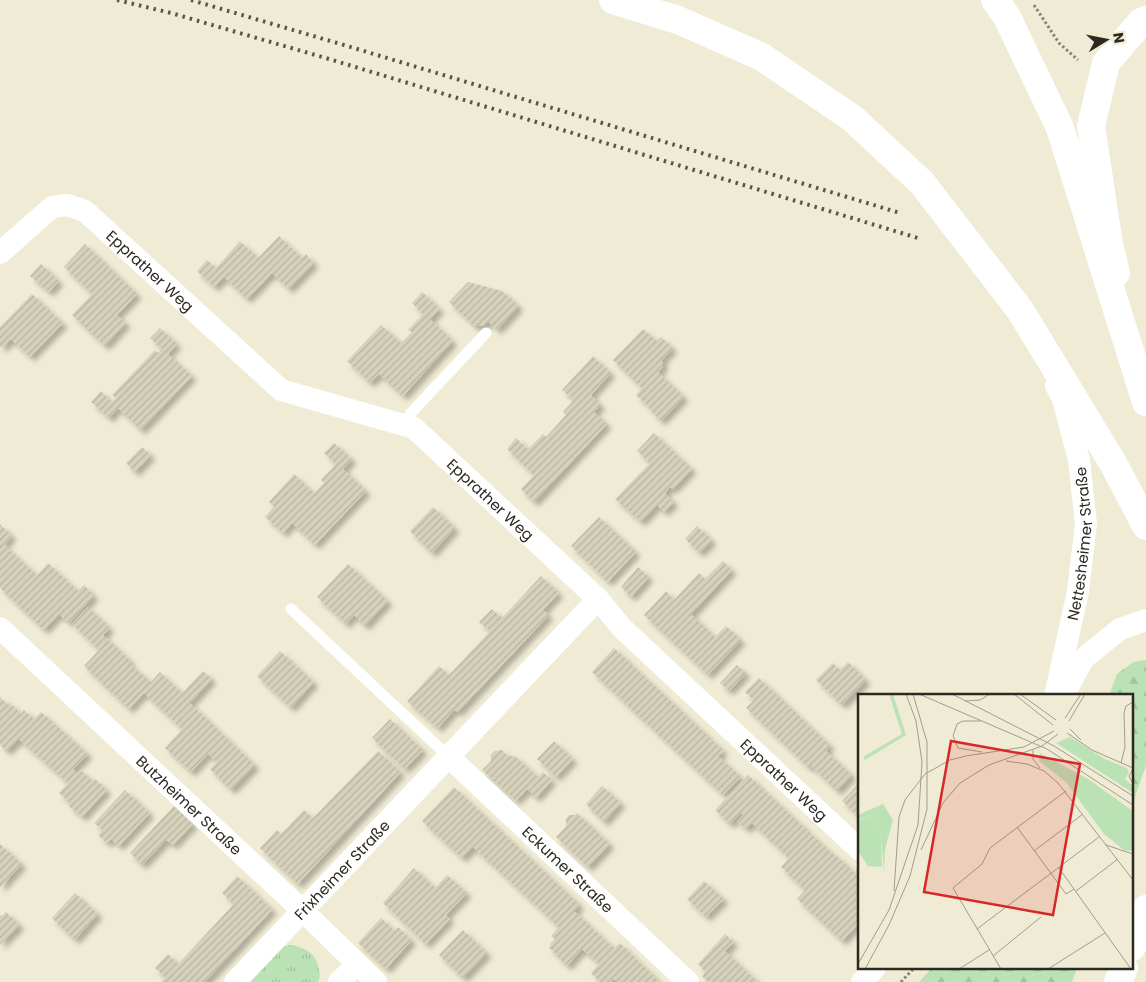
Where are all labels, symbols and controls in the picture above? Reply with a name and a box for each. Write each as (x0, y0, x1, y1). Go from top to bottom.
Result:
north arrow (1081, 15, 1131, 65)
text: N (1108, 31, 1130, 45)
street label: Epprather Weg (102, 225, 199, 316)
street label: Epprather Weg (443, 454, 539, 545)
street label: Nettesheimer Straße (1061, 466, 1097, 622)
inset map (858, 694, 1134, 970)
street label: Epprather Weg (736, 734, 832, 825)
street label: Butzheimer Straße (132, 750, 247, 859)
street label: Frixheimer Straße (289, 815, 394, 924)
street label: Eckumer Straße (518, 821, 618, 917)

